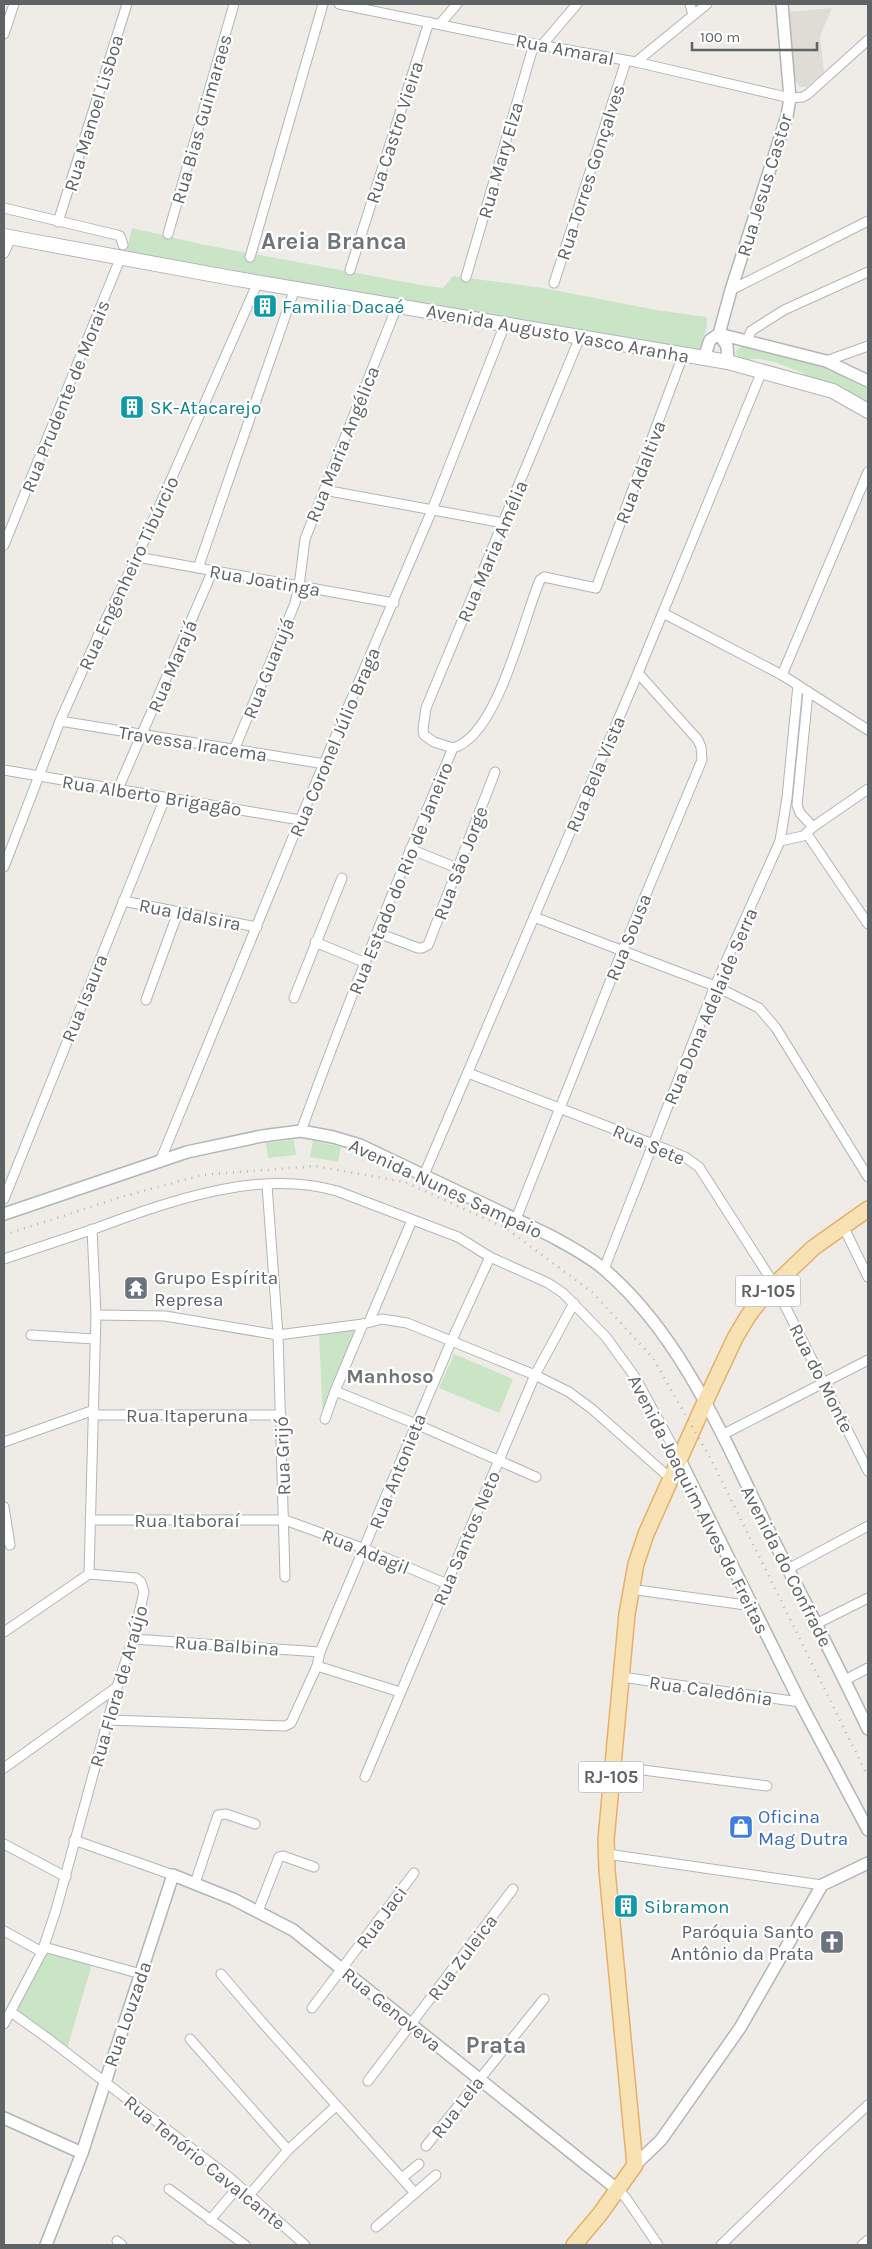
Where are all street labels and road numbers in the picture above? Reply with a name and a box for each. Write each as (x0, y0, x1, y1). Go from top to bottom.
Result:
street label: Rua Amaral (514, 30, 616, 70)
street label: Rua Manoel Lisboa (60, 32, 128, 194)
street label: Rua Bias Guimaraes (167, 32, 237, 207)
street label: Rua Castro Vieira (362, 58, 428, 206)
street label: Rua Torres Gonçalves (552, 82, 630, 263)
street label: Rua Mary Elza (474, 99, 528, 221)
street label: Rua Jesus Castor (733, 111, 797, 259)
street label: Rua Prudente de Morais (17, 297, 115, 496)
street label: Avenida Augusto Vasco Aranha (425, 300, 691, 368)
street label: Rua Maria Angélica (302, 363, 384, 526)
street label: Rua Adaltiva (611, 418, 671, 527)
street label: Rua Engenheiro Tibúrcio (74, 473, 184, 674)
street label: Rua Maria Amélia (453, 477, 533, 626)
street label: Rua Joatinga (208, 560, 322, 602)
street label: Rua Guarujá (239, 615, 299, 722)
street label: Rua Marajá (144, 617, 202, 716)
street label: Rua Coronel Júlio Braga (285, 644, 385, 841)
street label: Rua Bela Vista (562, 713, 630, 836)
street label: Travessa Iracema (117, 721, 269, 767)
street label: Rua Estado do Rio de Janeiro (344, 759, 458, 998)
street label: Rua Alberto Brigagão (61, 771, 243, 821)
street label: Rua São Jorge (429, 803, 493, 923)
street label: Rua Sousa (602, 891, 656, 984)
street label: Rua Idalsira (137, 894, 243, 936)
street label: Rua Dona Adelaide Serra (659, 905, 762, 1108)
street label: Rua Isaura (57, 951, 112, 1045)
street label: Rua Sete (609, 1120, 688, 1170)
street label: Avenida Nunes Sampaio (345, 1134, 546, 1243)
road number: RJ-105 (736, 1276, 800, 1306)
street label: Rua do Monte (784, 1320, 858, 1437)
street label: Avenida Joaquim Alves de Freitas (623, 1371, 773, 1638)
street label: Rua Itaperuna (126, 1405, 248, 1427)
street label: Rua Antonieta (365, 1410, 431, 1532)
street label: Rua Grijó (271, 1416, 295, 1496)
street label: Rua Santos Neto (429, 1468, 505, 1609)
street label: Avenida do Confrade (736, 1482, 836, 1651)
street label: Rua Itaboraí (134, 1510, 240, 1532)
street label: Rua Adagil (319, 1524, 413, 1579)
street label: Rua Flora de Araújo (85, 1603, 153, 1770)
street label: Rua Balbina (174, 1631, 280, 1661)
street label: Rua Caledônia (648, 1671, 774, 1711)
road number: RJ-105 (578, 1761, 644, 1792)
street label: Rua Jaci (352, 1882, 412, 1953)
street label: Rua Zuleica (423, 1910, 502, 2005)
street label: Rua Louzada (100, 1959, 156, 2070)
street label: Rua Genoveva (337, 1963, 445, 2056)
street label: Rua Lela (427, 2072, 489, 2143)
street label: Rua Tenório Cavalcante (119, 2091, 290, 2235)

